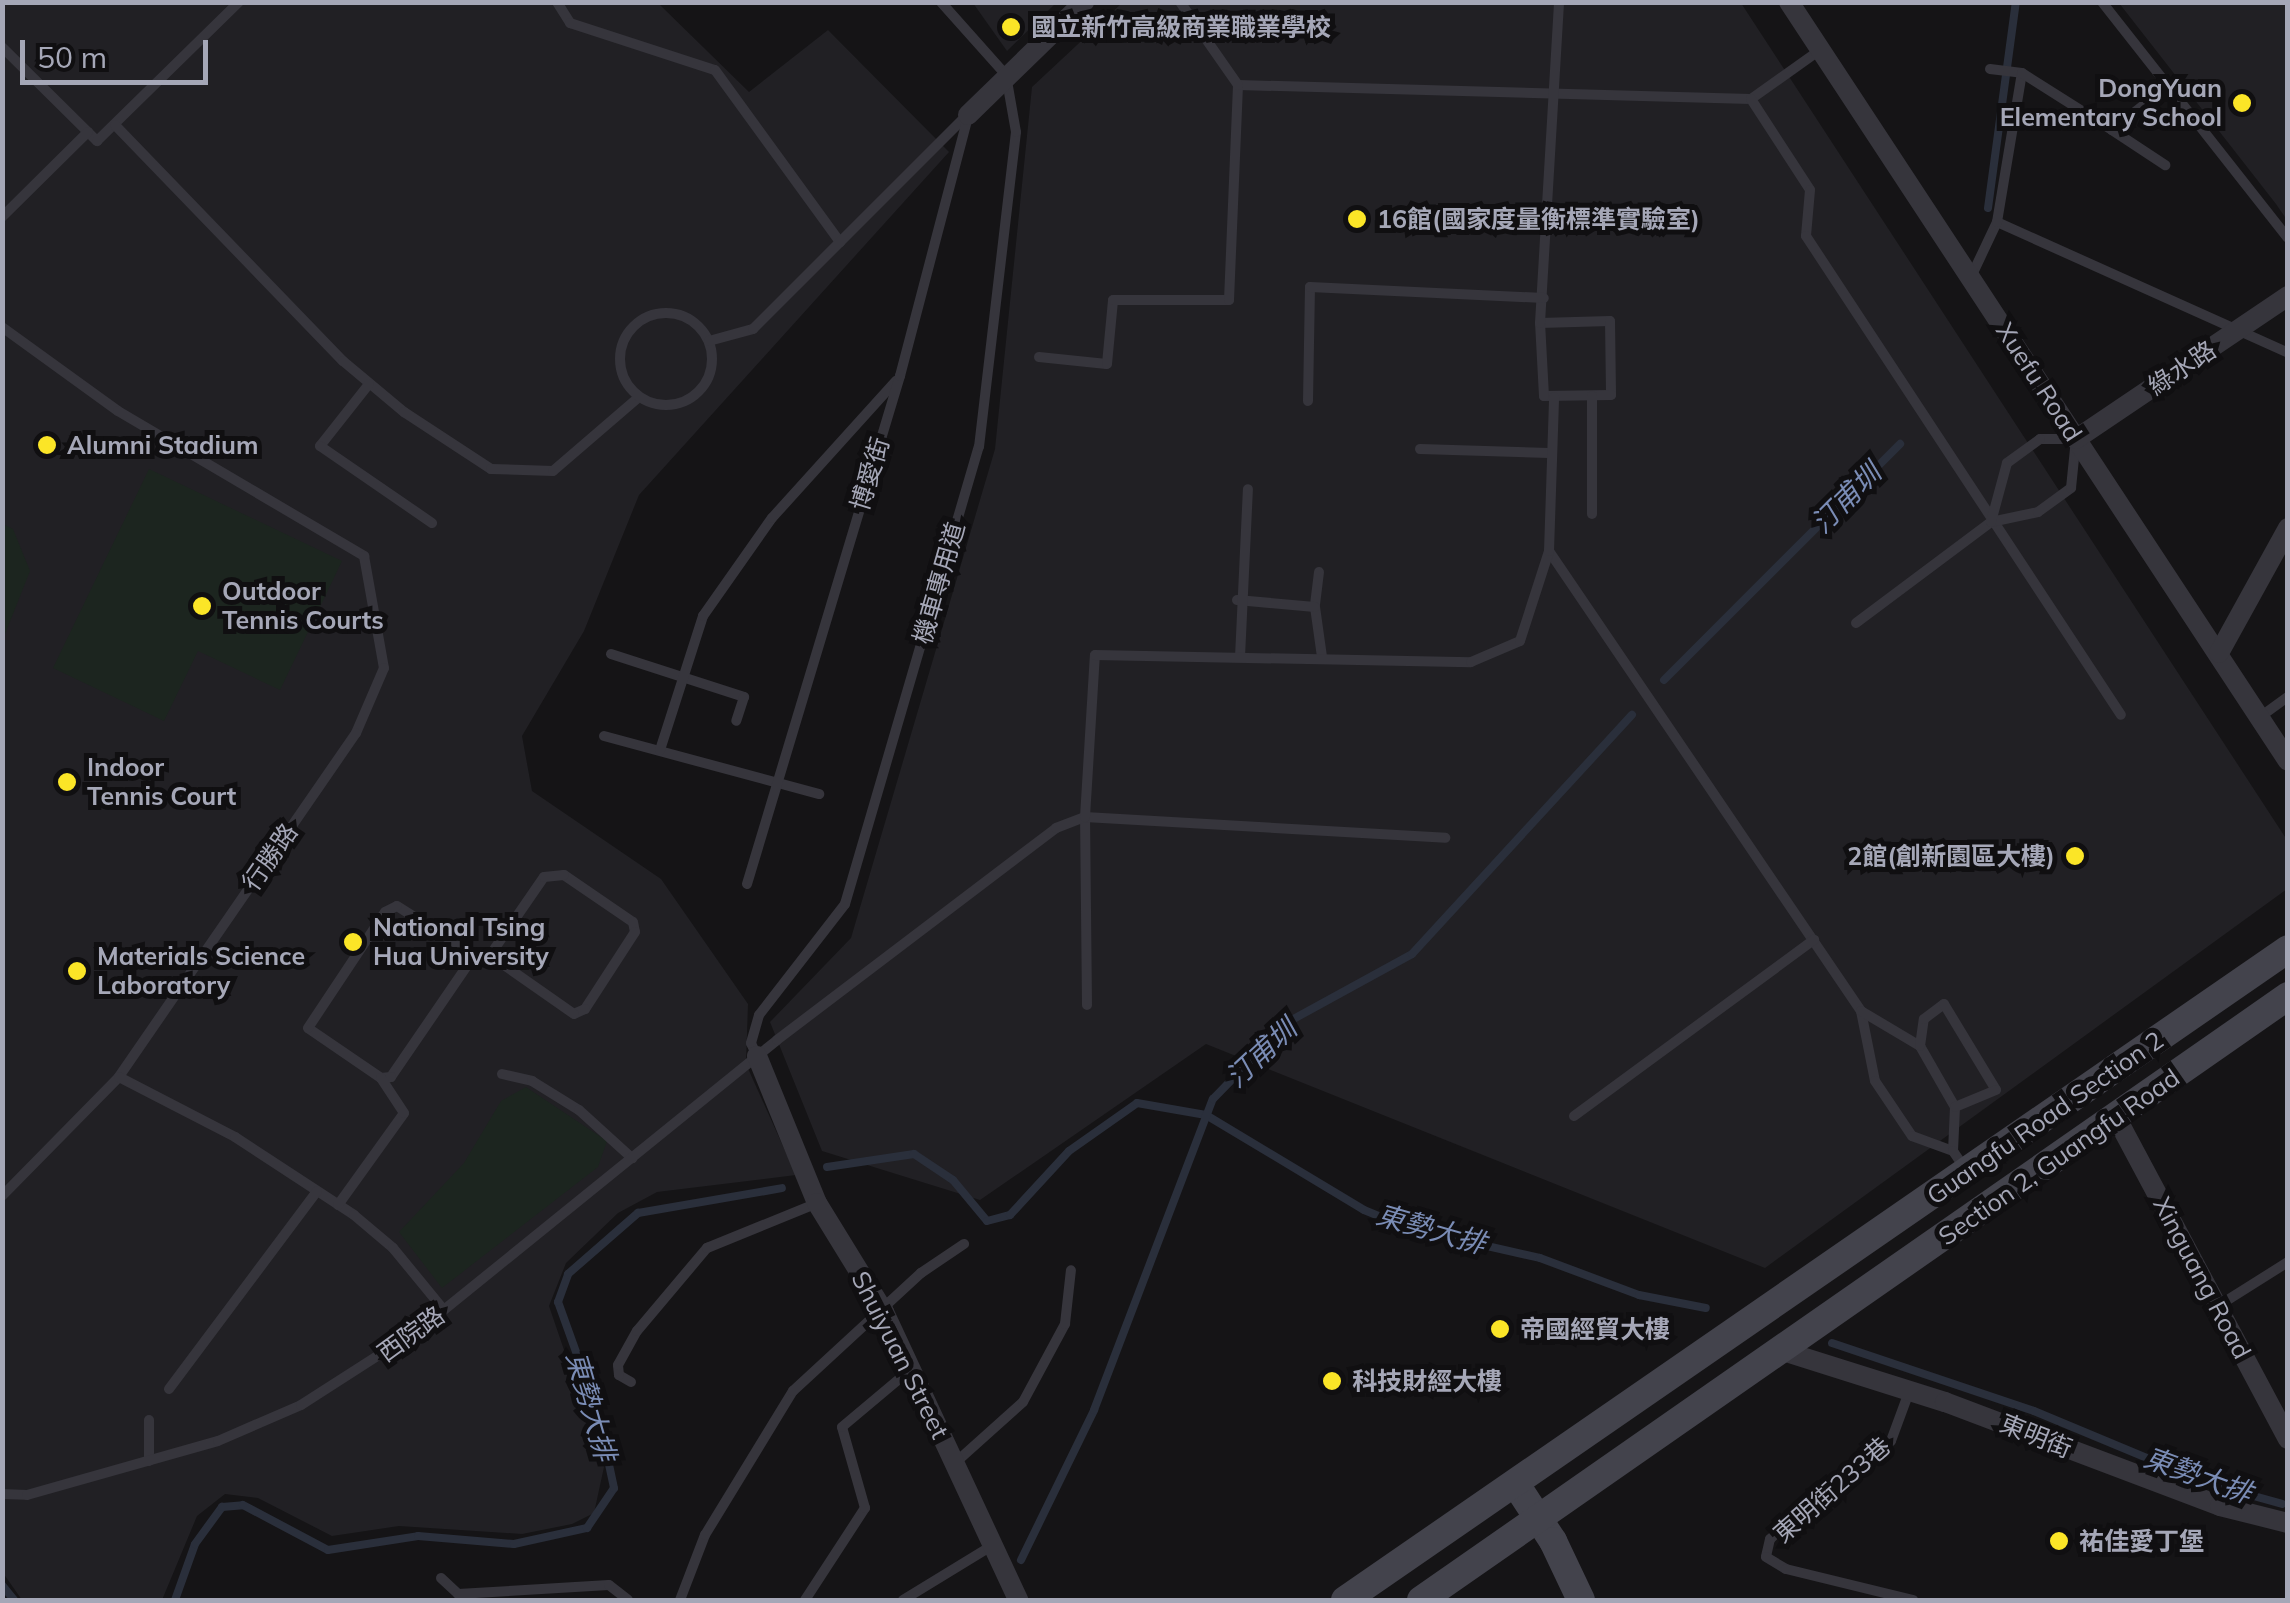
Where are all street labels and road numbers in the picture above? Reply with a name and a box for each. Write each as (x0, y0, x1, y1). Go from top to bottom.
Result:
street label: Xuefu Road (1990, 317, 2088, 447)
street label: 綠水路 (2143, 335, 2221, 401)
street label: 博愛街 (845, 434, 895, 514)
street label: 機車專用道 (907, 519, 971, 647)
street label: 行勝路 (236, 818, 304, 896)
street label: Guangfu Road Section 2 (1921, 1025, 2169, 1211)
street label: Section 2, Guangfu Road (1933, 1062, 2185, 1252)
street label: Xinguang Road (2147, 1192, 2257, 1364)
street label: Shuiyuan Street (845, 1266, 955, 1444)
street label: 西院路 (372, 1300, 450, 1368)
street label: 東明街 (1996, 1408, 2076, 1464)
street label: 東明街233巷 (1767, 1431, 1897, 1549)

